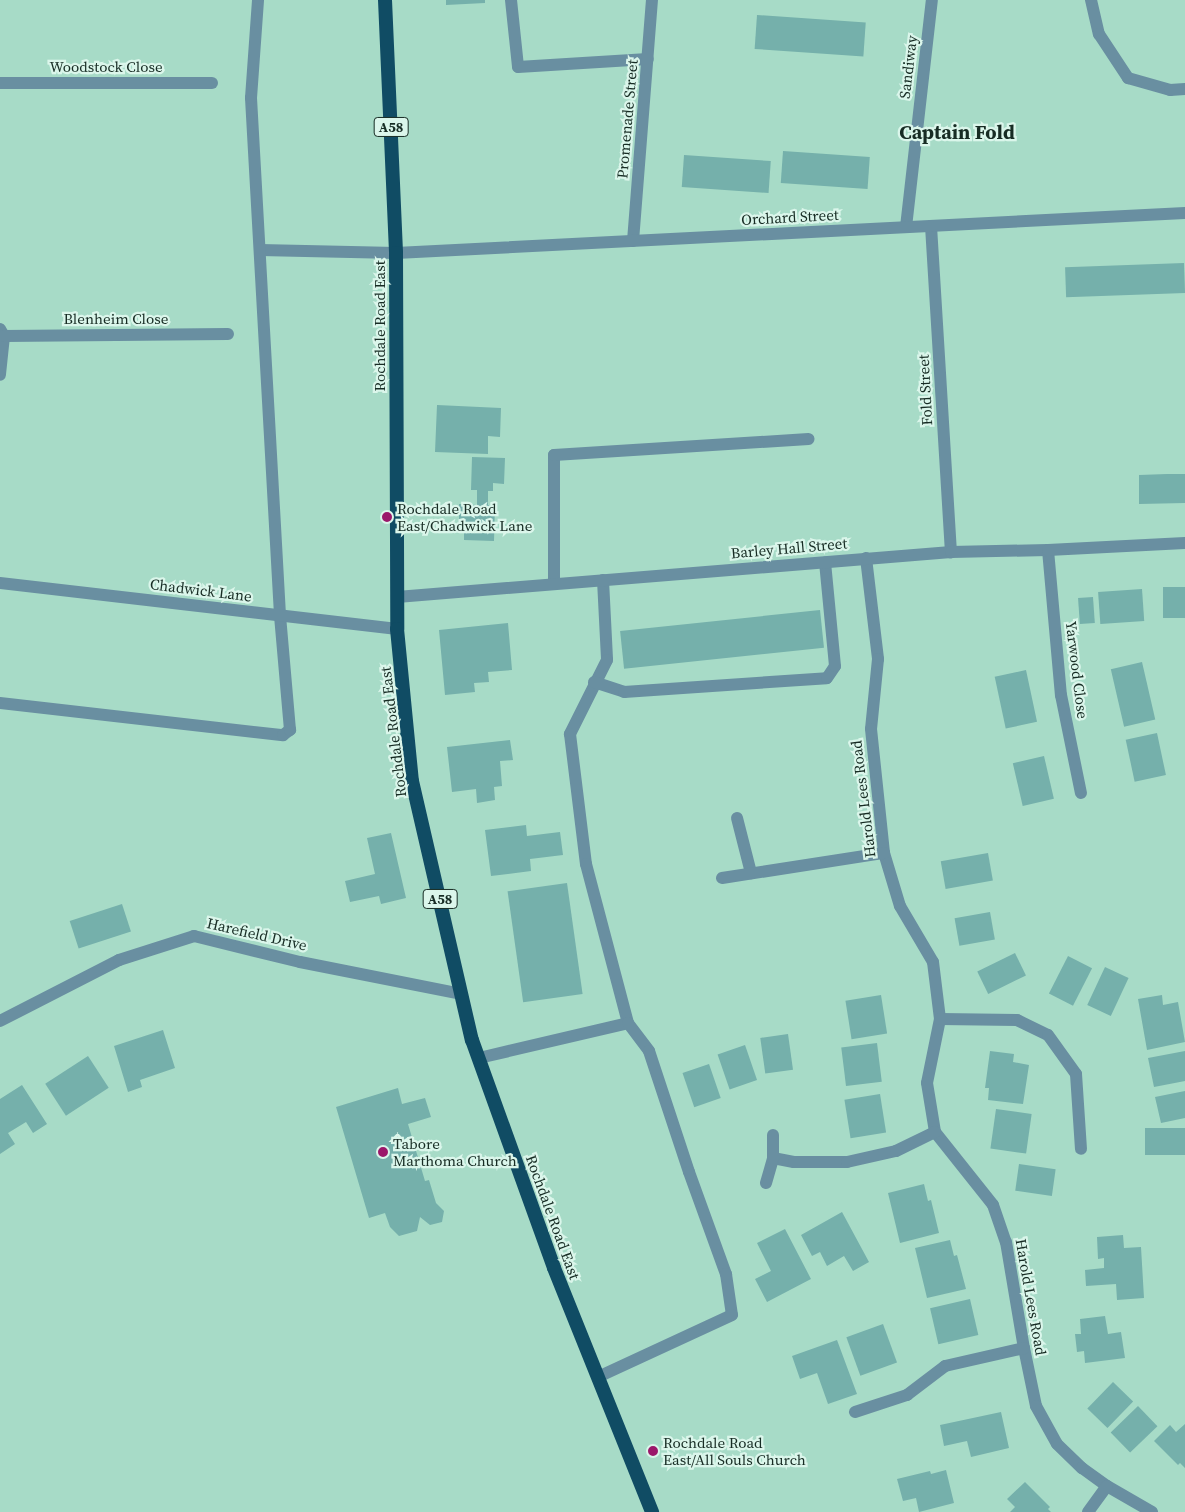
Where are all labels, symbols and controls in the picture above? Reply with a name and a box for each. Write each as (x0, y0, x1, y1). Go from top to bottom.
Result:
street label: Sandiway (895, 34, 921, 100)
street label: Woodstock Close (49, 58, 163, 76)
street label: Promenade Street (613, 59, 641, 179)
road number: A58 (374, 115, 408, 138)
district label: Captain Fold (899, 120, 1015, 144)
street label: Orchard Street (741, 205, 839, 229)
street label: Rochdale Road East (371, 260, 389, 392)
street label: Blenheim Close (64, 310, 168, 328)
street label: Fold Street (914, 354, 936, 426)
place label: Rochdale Road East/Chadwick Lane (397, 499, 533, 534)
marker: Rochdale Road East/Chadwick Lane (381, 511, 393, 523)
street label: Barley Hall Street (730, 534, 848, 562)
street label: Chadwick Lane (149, 575, 253, 605)
street label: Yarwood Close (1062, 620, 1092, 720)
street label: Rochdale Road East (376, 666, 410, 798)
street label: Harold Lees Road (847, 739, 879, 859)
road number: A58 (422, 888, 458, 911)
street label: Harefield Drive (205, 914, 309, 954)
place label: Tabore Marthoma Church (393, 1134, 517, 1169)
marker: Tabore Marthoma Church (377, 1146, 389, 1158)
street label: Rochdale Road East (522, 1152, 584, 1282)
street label: Harold Lees Road (1012, 1237, 1050, 1357)
place label: Rochdale Road East/All Souls Church (663, 1433, 806, 1468)
marker: Rochdale Road East/All Souls Church (647, 1445, 659, 1457)

